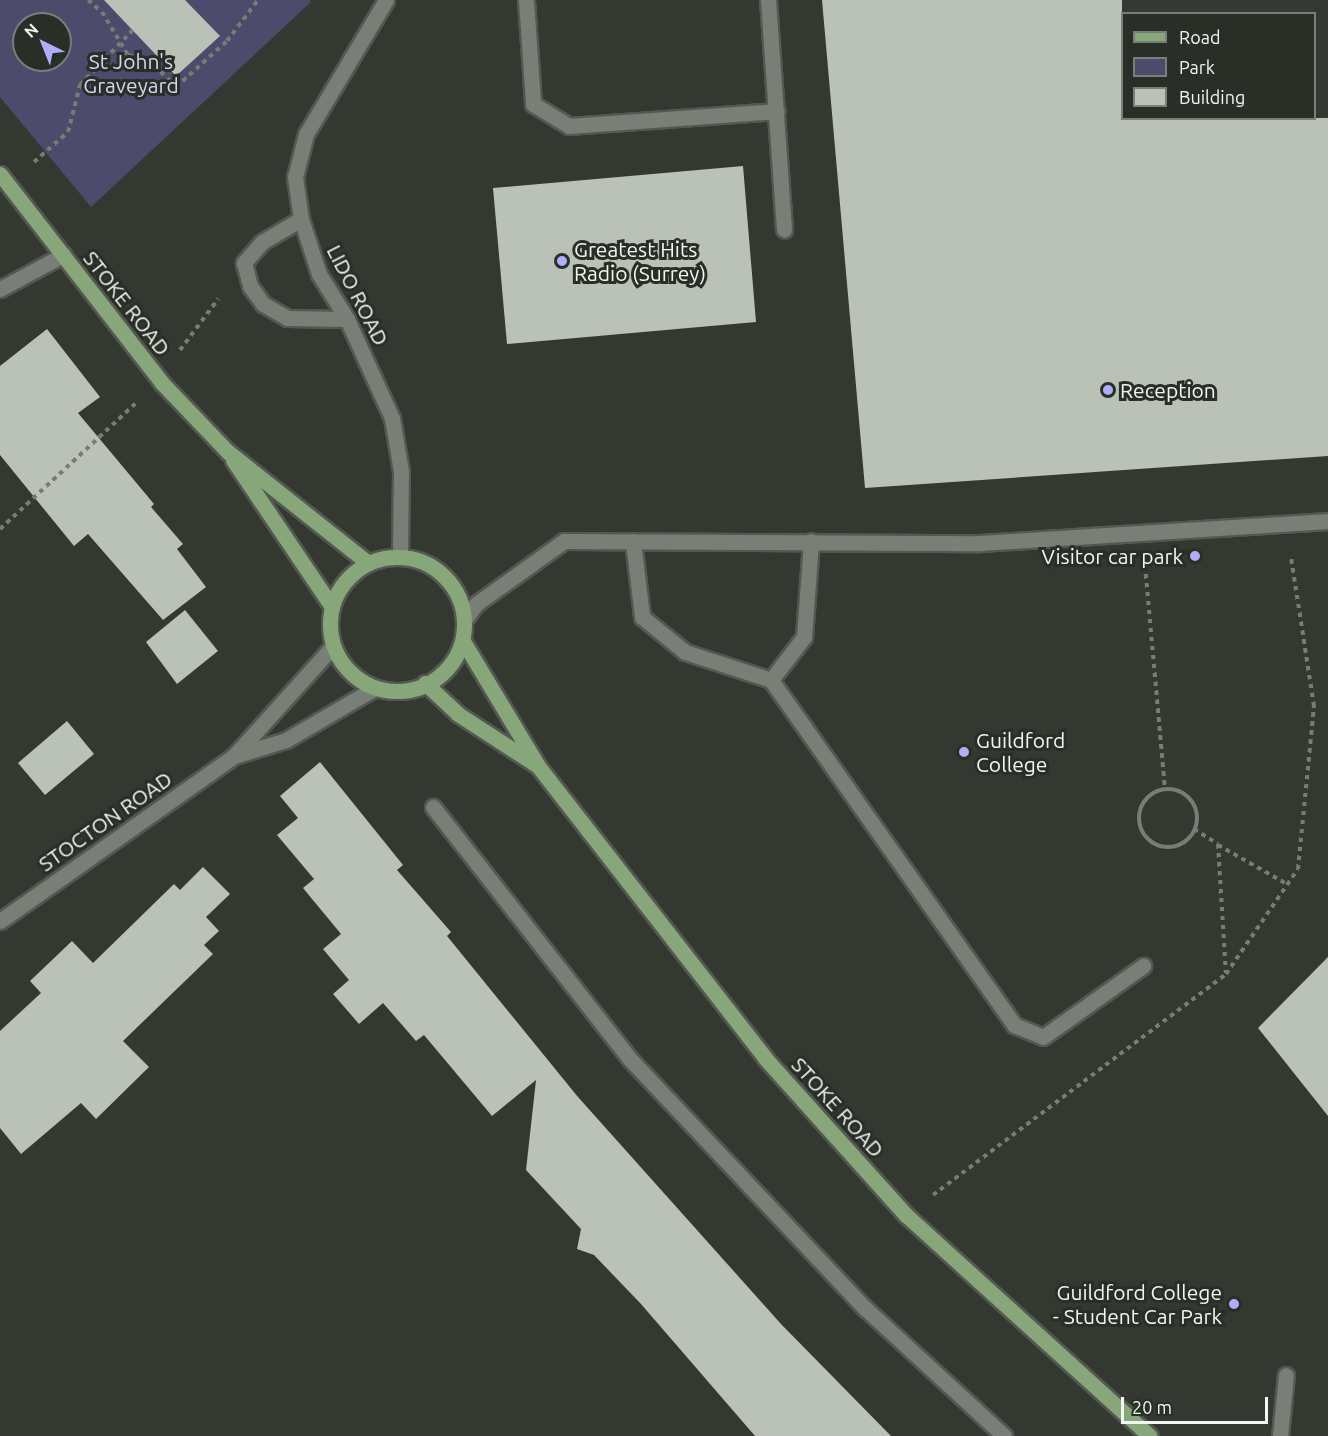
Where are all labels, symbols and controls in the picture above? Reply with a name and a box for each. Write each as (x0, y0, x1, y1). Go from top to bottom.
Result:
north arrow (12, 12, 72, 72)
legend (1121, 12, 1316, 120)
text: N (21, 20, 42, 41)
text: Road (1179, 27, 1221, 47)
park label: St John's Graveyard (83, 48, 179, 98)
text: Park (1179, 57, 1215, 77)
text: Building (1179, 87, 1245, 107)
place label: Greatest Hits Radio (Surrey) (574, 236, 706, 286)
street label: LIDO ROAD (322, 240, 394, 350)
street label: STOKE ROAD (78, 246, 176, 360)
marker: Greatest Hits Radio (Surrey) (555, 254, 569, 268)
place label: Reception (1120, 377, 1216, 403)
marker: Reception (1101, 383, 1115, 397)
place label: Visitor car park (1042, 543, 1183, 569)
marker: Visitor car park (1188, 549, 1202, 563)
place label: Guildford College (976, 727, 1065, 777)
marker: Guildford College (957, 745, 971, 759)
street label: STOCTON ROAD (34, 766, 176, 876)
street label: STOKE ROAD (787, 1052, 889, 1162)
place label: Guildford College - Student Car Park (1053, 1279, 1222, 1329)
marker: Guildford College - Student Car Park (1227, 1297, 1241, 1311)
scale bar (1124, 1385, 1271, 1423)
text: 20 m (1132, 1397, 1172, 1417)

